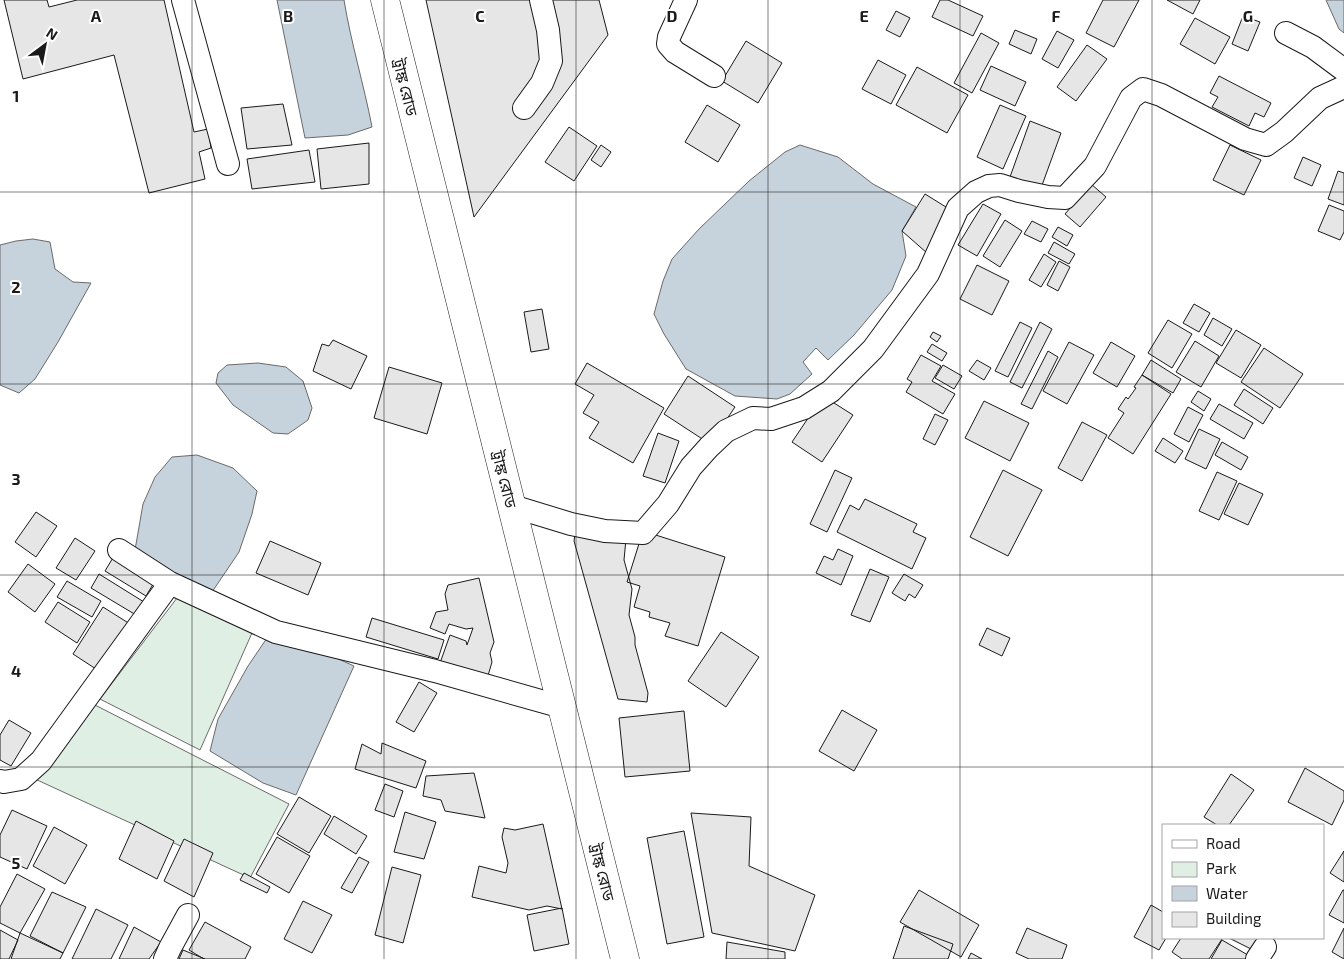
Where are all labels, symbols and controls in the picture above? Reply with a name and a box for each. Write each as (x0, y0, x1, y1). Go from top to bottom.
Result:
text: A (91, 6, 102, 25)
text: B (283, 6, 293, 25)
text: C (475, 6, 485, 25)
text: D (667, 6, 678, 25)
text: E (859, 6, 869, 25)
text: F (1052, 6, 1061, 25)
text: G (1243, 6, 1253, 25)
north arrow (20, 20, 70, 70)
text: N (43, 24, 61, 43)
street label: ট্রাঙ্ক রোড (389, 55, 422, 118)
text: 1 (13, 86, 19, 105)
text: 2 (11, 277, 21, 296)
street label: ট্রাঙ্ক রোড (488, 447, 521, 510)
text: 3 (11, 469, 21, 488)
text: 4 (11, 661, 21, 680)
legend (1162, 824, 1324, 939)
text: Road (1206, 834, 1241, 852)
street label: ট্রাঙ্ক রোড (586, 840, 619, 903)
text: 5 (12, 853, 21, 872)
text: Park (1206, 859, 1237, 877)
text: Water (1206, 884, 1248, 902)
text: Building (1206, 909, 1262, 927)

